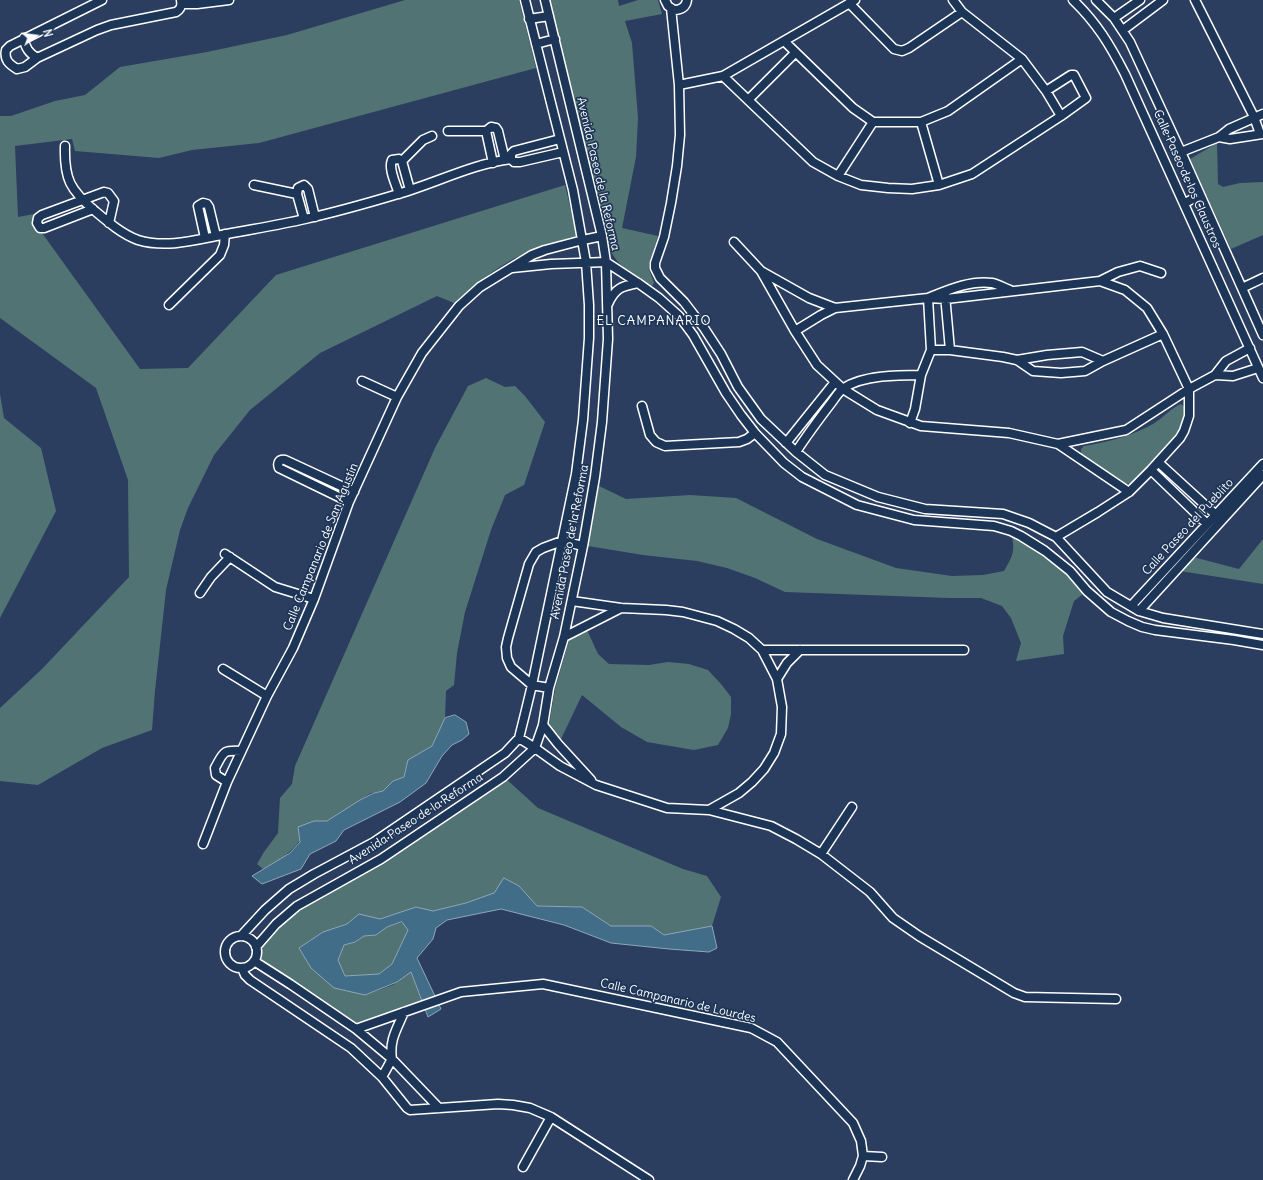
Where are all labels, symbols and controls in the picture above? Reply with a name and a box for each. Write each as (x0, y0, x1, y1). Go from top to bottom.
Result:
north arrow (16, 16, 56, 56)
text: N (40, 28, 55, 38)
street label: Avenida Paseo de la Reforma (573, 96, 623, 252)
street label: Calle Paseo de los Claustros (1150, 108, 1224, 250)
district label: EL CAMPANARIO (596, 313, 712, 329)
street label: Calle Campanario de San Agustín (281, 461, 361, 633)
street label: Avenida Paseo de la Reforma (548, 464, 592, 620)
street label: Calle Paseo del Pueblito (1139, 476, 1237, 578)
street label: Avenida Paseo de la Reforma (346, 770, 486, 868)
street label: Calle Campanario de Lourdes (599, 976, 757, 1026)

